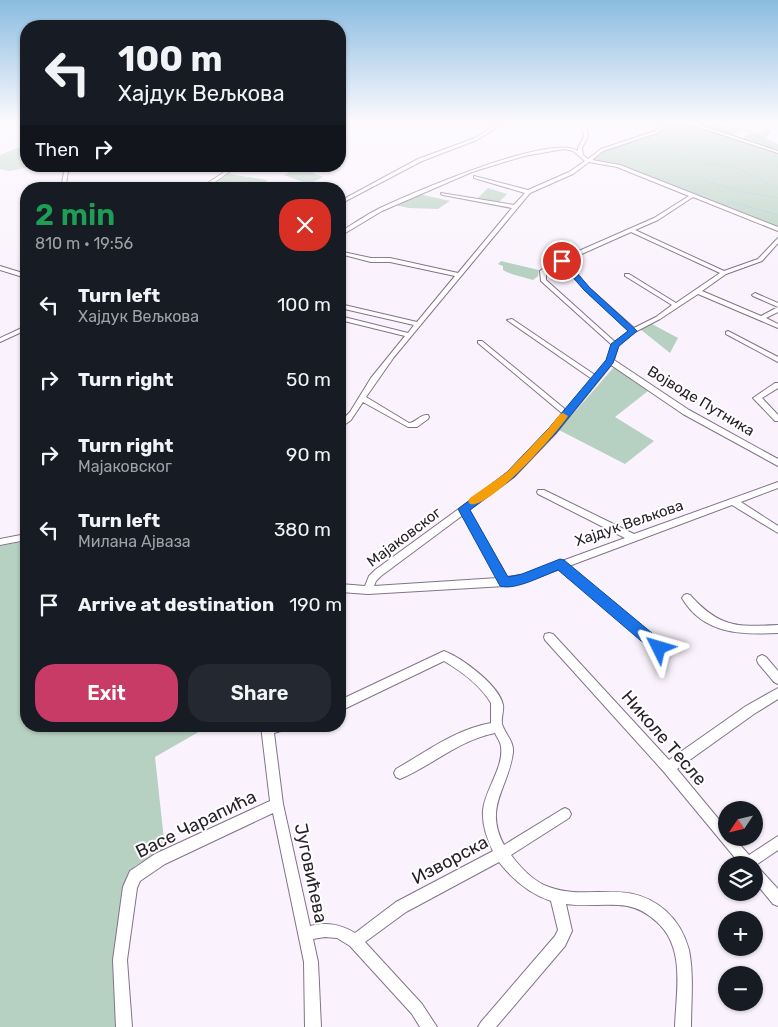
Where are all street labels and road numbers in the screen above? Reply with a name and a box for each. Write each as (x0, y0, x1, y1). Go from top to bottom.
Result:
street label: Војводе Путника (644, 362, 758, 440)
street label: Хајдук Вељкова (572, 496, 686, 550)
street label: Мајаковског (363, 503, 445, 571)
street label: Николе Тесле (617, 686, 711, 790)
street label: Васе Чарапића (132, 785, 260, 863)
street label: Југовићева (290, 821, 332, 925)
street label: Изворска (408, 831, 492, 889)

